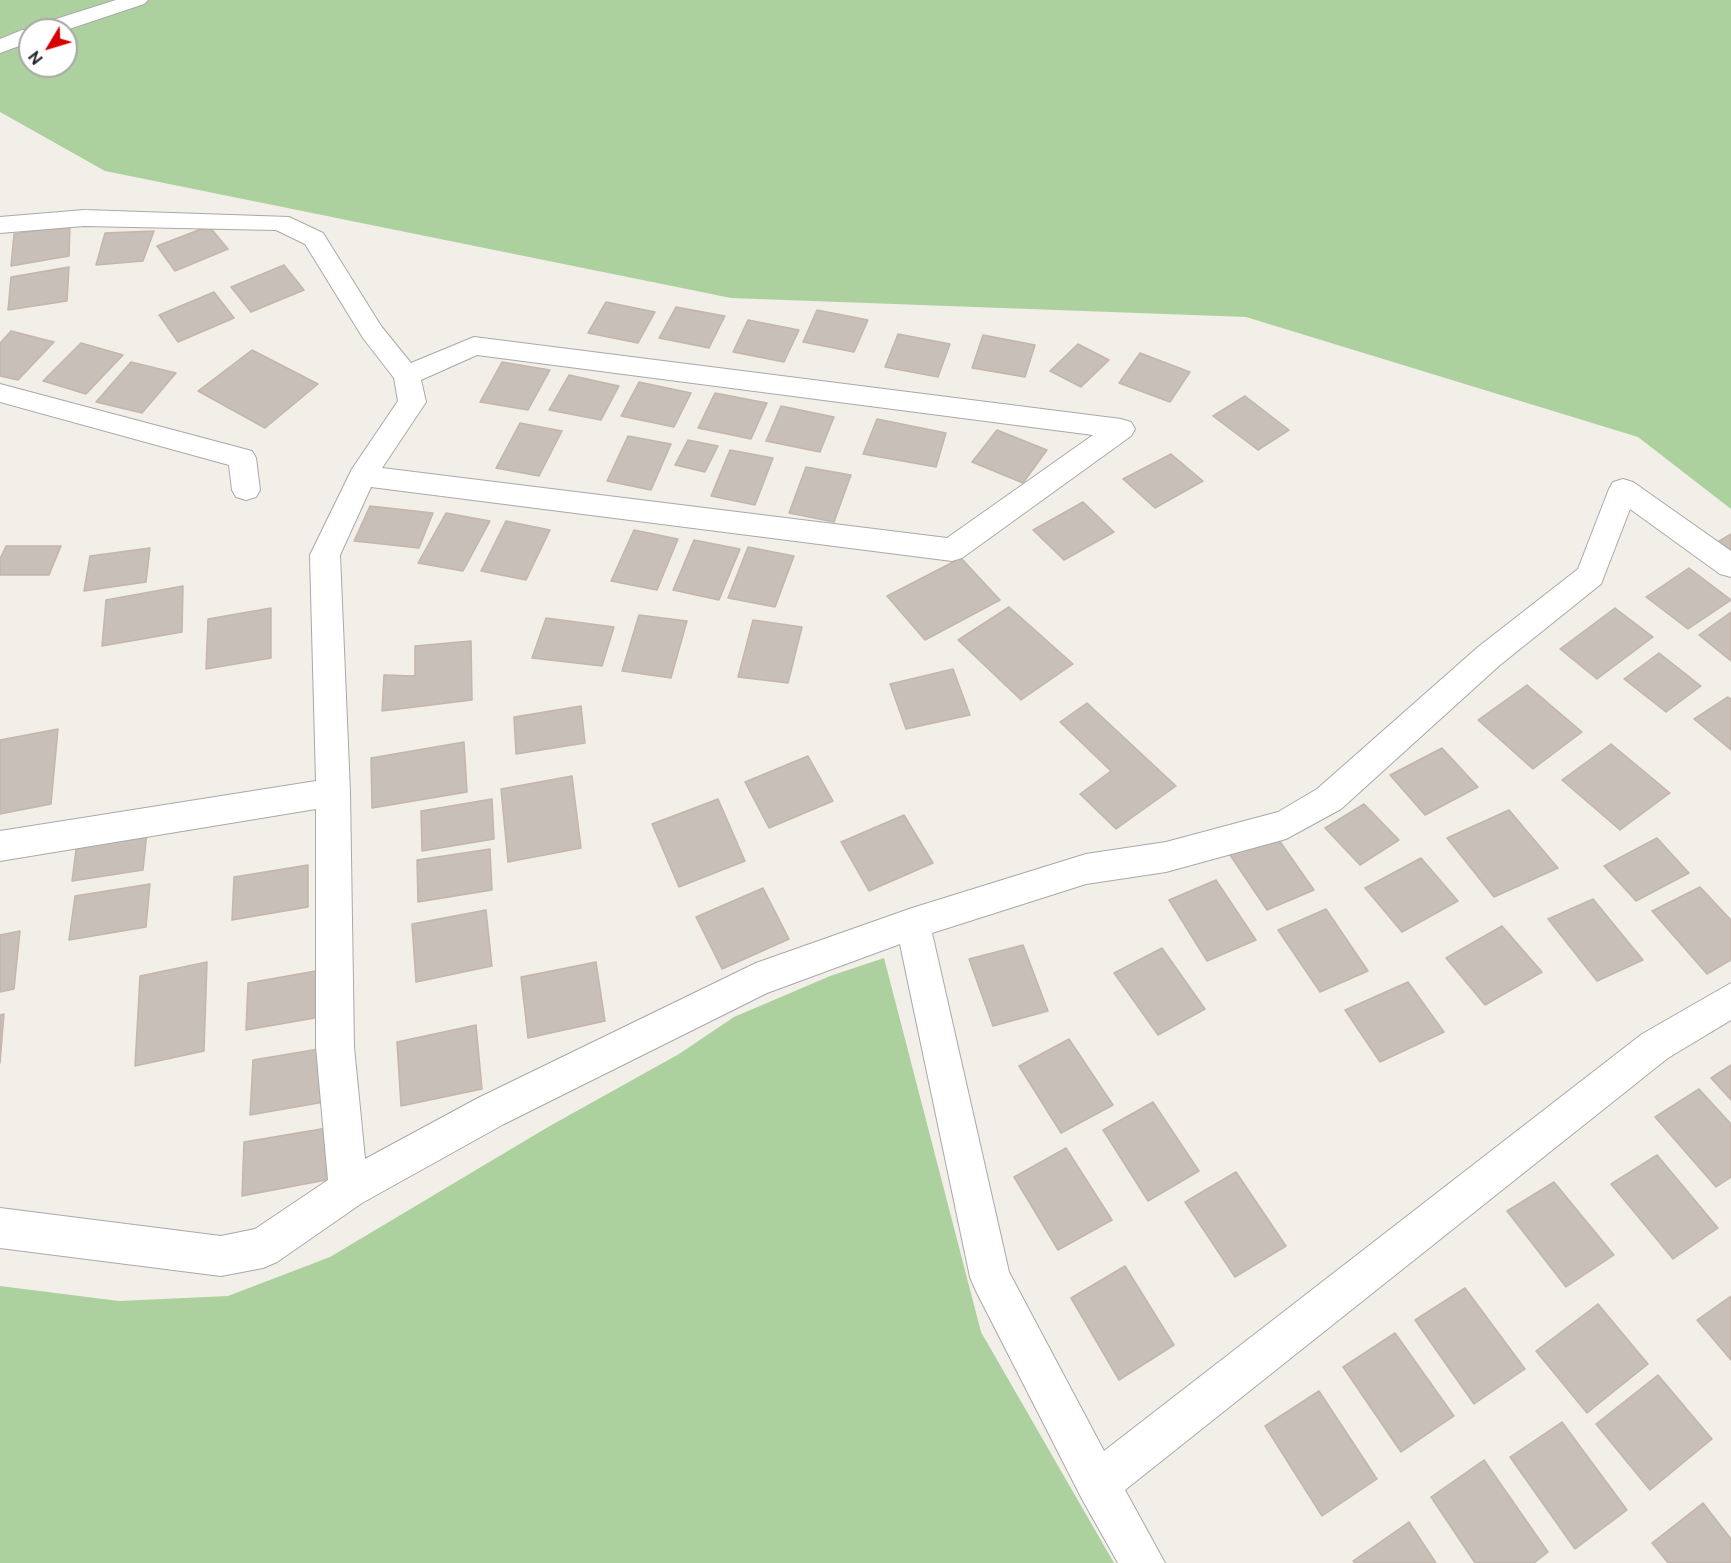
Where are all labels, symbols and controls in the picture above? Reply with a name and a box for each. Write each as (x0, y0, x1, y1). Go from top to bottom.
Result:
north arrow (18, 18, 78, 78)
text: N (25, 48, 46, 68)

